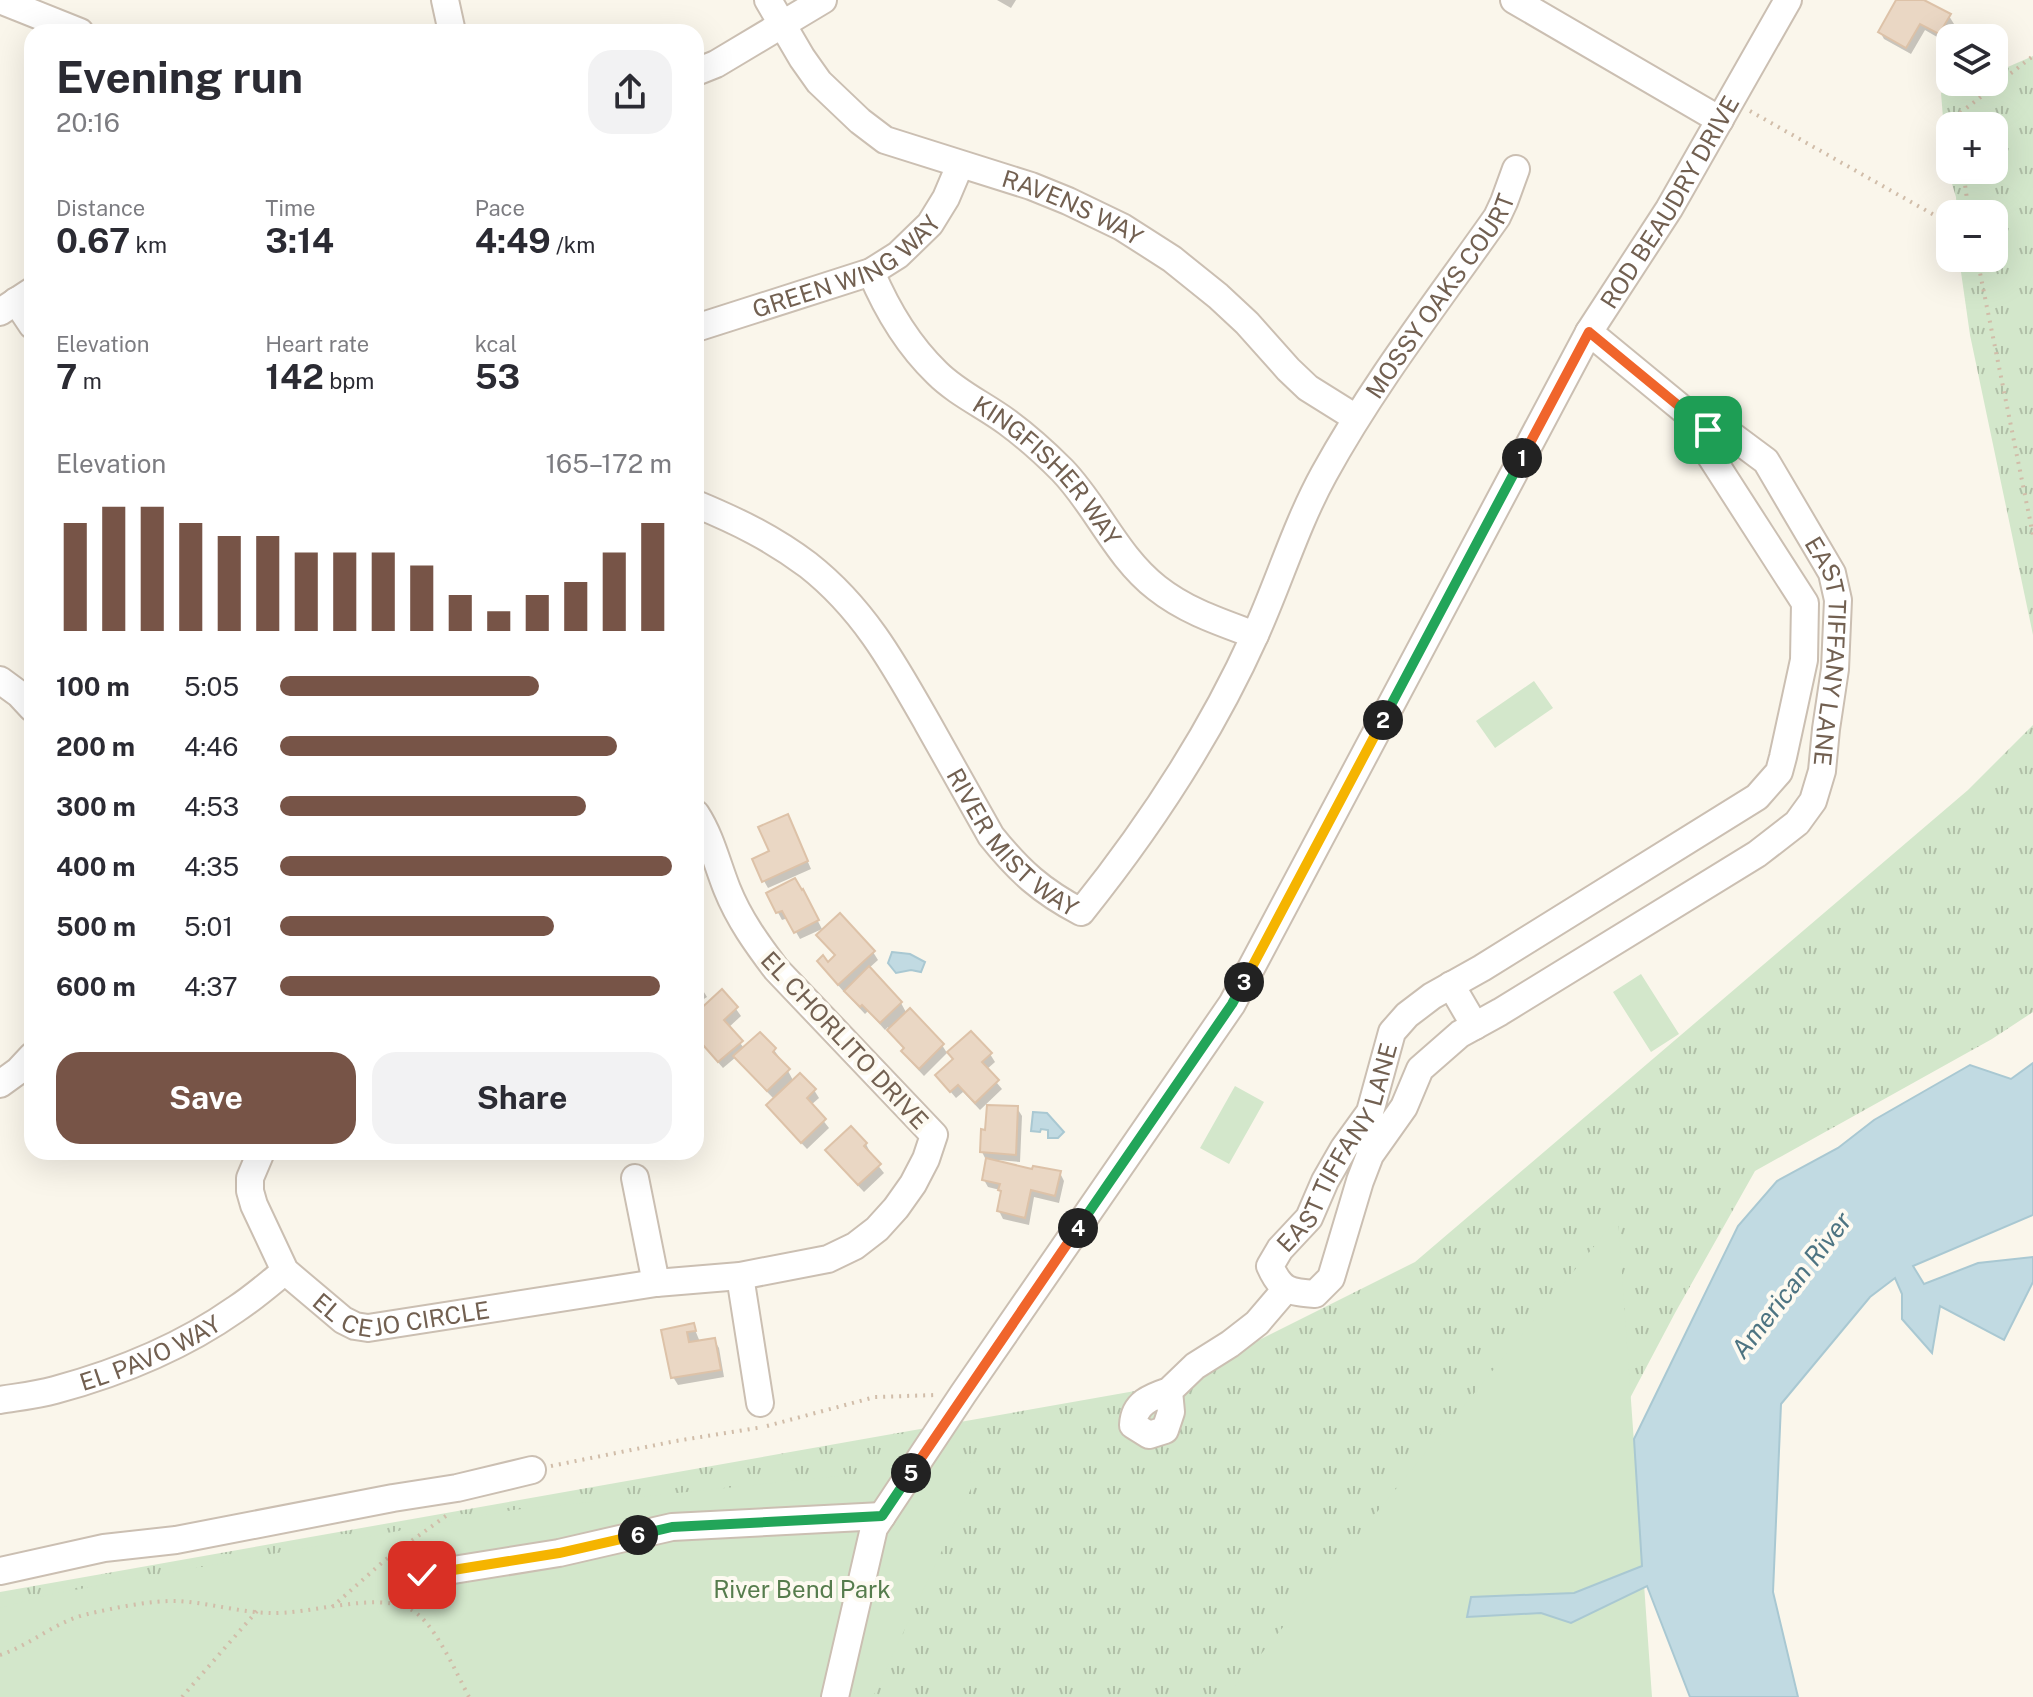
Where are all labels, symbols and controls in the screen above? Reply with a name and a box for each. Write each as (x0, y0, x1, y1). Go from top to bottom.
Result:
map controls (1936, 24, 2008, 272)
button: layers (1936, 24, 2008, 96)
button: share (588, 50, 672, 134)
text: Evening run (56, 51, 303, 103)
street label: ROD BEAUDRY DRIVE (1594, 91, 1745, 314)
text: 20:16 (56, 107, 120, 138)
button: + (1936, 112, 2008, 184)
street label: RAVENS WAY (999, 164, 1149, 251)
street label: MOSSY OAKS COURT (1360, 190, 1520, 403)
text: Distance (56, 195, 145, 221)
text: Time (265, 195, 315, 221)
text: Pace (475, 195, 525, 221)
button: − (1936, 200, 2008, 272)
street label: GREEN WING WAY (749, 210, 946, 323)
text: 0.67 (56, 221, 130, 261)
text: 3:14 (265, 221, 334, 261)
text: 4:49 (475, 221, 551, 261)
text: km (130, 232, 167, 258)
text: /km (551, 232, 595, 258)
text: Elevation (56, 331, 149, 357)
text: Heart rate (265, 331, 369, 357)
text: kcal (475, 331, 517, 357)
text: 7 (56, 357, 77, 397)
text: 142 (265, 357, 324, 397)
text: 53 (475, 357, 520, 397)
text: m (77, 368, 102, 394)
text: bpm (324, 368, 374, 394)
street label: KINGFISHER WAY (968, 390, 1127, 551)
pin (1674, 396, 1742, 464)
icon: arrive (1686, 408, 1730, 452)
pin: 1 (1502, 438, 1542, 478)
text: 1 (1517, 445, 1527, 471)
text: Elevation (56, 448, 166, 479)
text: 165–172 m (545, 448, 672, 479)
street label: EAST TIFFANY LANE (1800, 531, 1852, 767)
text: 100 m (56, 671, 130, 702)
text: 5:05 (184, 671, 239, 702)
pin: 2 (1363, 700, 1403, 740)
text: 2 (1376, 707, 1390, 733)
text: 200 m (56, 731, 135, 762)
text: 4:46 (184, 731, 239, 762)
street label: RIVER MIST WAY (941, 763, 1084, 922)
text: 300 m (56, 791, 136, 822)
text: 4:53 (184, 791, 239, 822)
text: 400 m (56, 851, 136, 882)
text: 4:35 (184, 851, 239, 882)
text: 500 m (56, 911, 136, 942)
text: 5:01 (184, 911, 233, 942)
street label: EL CHORLITO DRIVE (756, 945, 934, 1135)
pin: 3 (1224, 962, 1264, 1002)
text: 3 (1237, 969, 1251, 995)
text: 600 m (56, 971, 136, 1002)
text: 4:37 (184, 971, 238, 1002)
street label: EAST TIFFANY LANE (1271, 1040, 1402, 1257)
button: Save (56, 1052, 356, 1144)
button: Share (372, 1052, 672, 1144)
water label: American River (1724, 1206, 1858, 1364)
pin: 4 (1058, 1208, 1098, 1248)
text: 4 (1071, 1215, 1085, 1241)
street label: EL CEJO CIRCLE (307, 1287, 492, 1343)
street label: EL PAVO WAY (76, 1309, 226, 1396)
pin: 5 (891, 1453, 931, 1493)
text: 5 (904, 1460, 918, 1486)
pin: 6 (618, 1515, 658, 1555)
text: 6 (631, 1522, 645, 1548)
pin (388, 1541, 456, 1609)
icon: check (400, 1553, 444, 1597)
park label: River Bend Park (713, 1575, 891, 1603)

